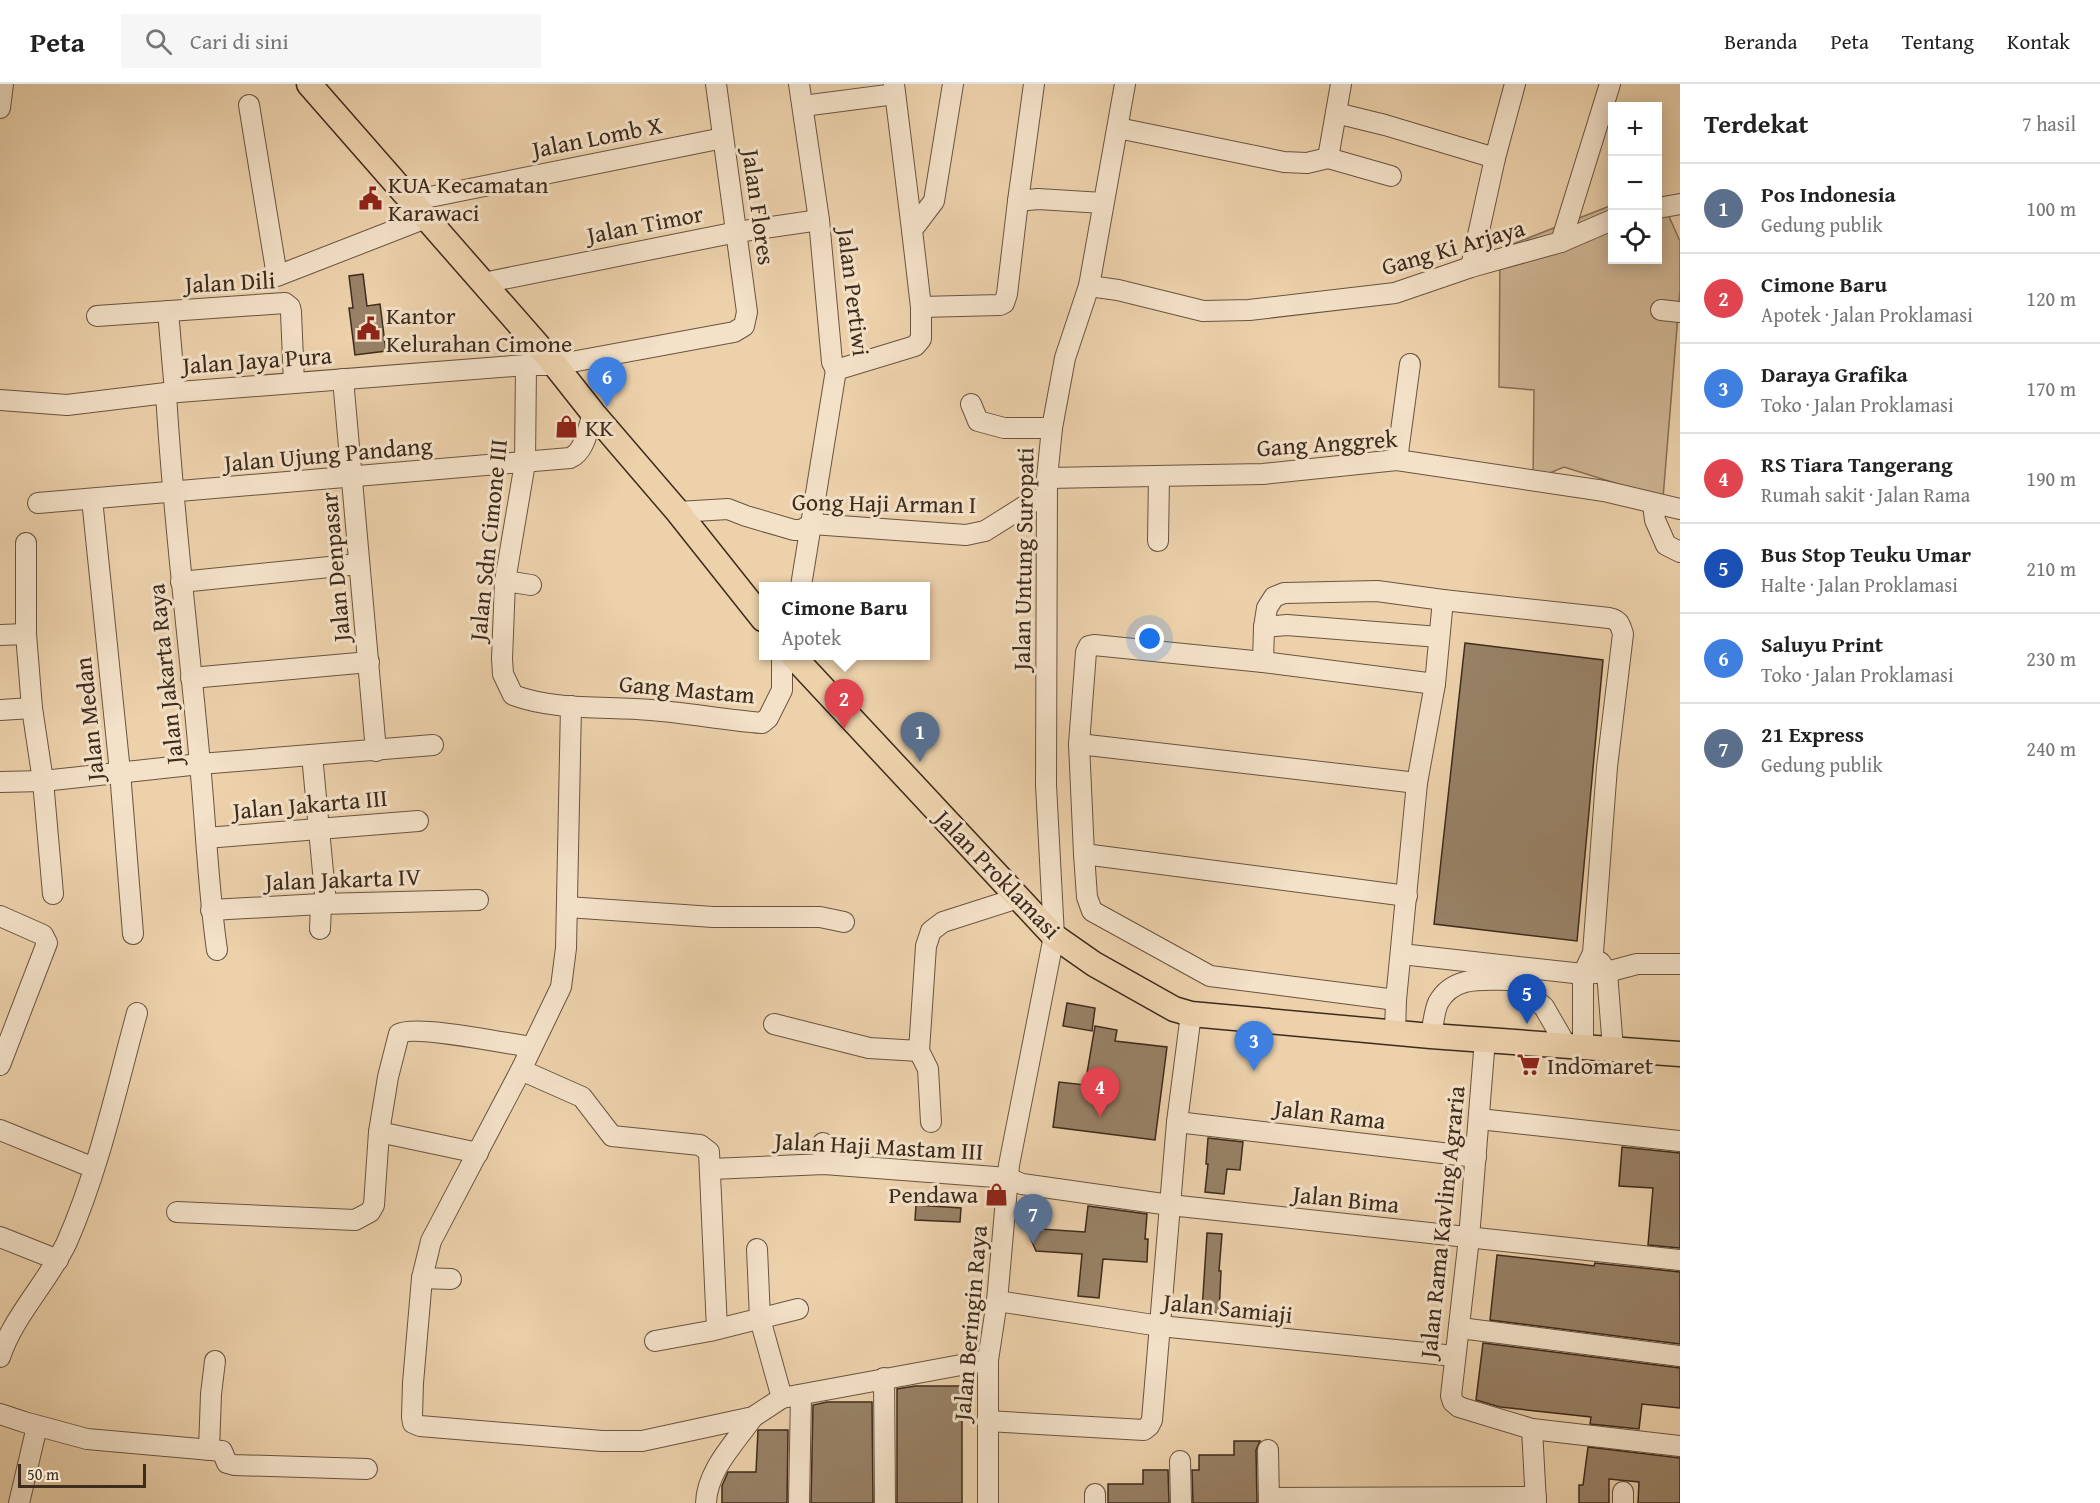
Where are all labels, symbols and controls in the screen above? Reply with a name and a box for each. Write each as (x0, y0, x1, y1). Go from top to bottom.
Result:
search box (121, 14, 541, 68)
text: Peta (30, 21, 85, 62)
icon: search (142, 25, 175, 58)
text: Cari di sini (190, 25, 289, 57)
text: Beranda (1724, 26, 1797, 57)
text: Peta (1830, 26, 1869, 57)
text: Tentang (1902, 26, 1974, 57)
text: Kontak (2007, 26, 2070, 57)
map controls (1608, 102, 1662, 264)
button: + (1608, 102, 1662, 156)
text: Terdekat (1704, 104, 1808, 143)
street label: Jalan Lomb X (526, 107, 665, 167)
text: 7 hasil (2022, 109, 2076, 138)
street label: Jalan Flores (733, 144, 784, 267)
button: − (1608, 156, 1662, 210)
place label: KUA Kecamatan Karawaci (388, 167, 549, 230)
text: Pos Indonesia (1761, 178, 1896, 210)
public building icon: KUA Kecamatan Karawaci (357, 185, 383, 211)
text: 1 (1718, 194, 1729, 223)
text: 100 m (2026, 194, 2076, 223)
street label: Jalan Timor (581, 196, 706, 253)
street label: Gang Ki Arjaya (1377, 210, 1529, 284)
button: locate (1608, 210, 1662, 264)
text: Gedung publik (1761, 210, 1883, 239)
street label: Jalan Pertiwi (828, 223, 879, 358)
street label: Jalan Dili (181, 262, 276, 302)
text: Cimone Baru (1761, 268, 1887, 300)
text: 2 (1718, 284, 1729, 313)
text: 120 m (2026, 284, 2076, 313)
place label: Kantor Kelurahan Cimone (386, 298, 572, 361)
text: Apotek · Jalan Proklamasi (1761, 300, 1973, 329)
public building icon: Kantor Kelurahan Cimone (355, 316, 381, 342)
street label: Jalan Jaya Pura (178, 337, 334, 383)
pin: 6 (588, 358, 626, 407)
text: Daraya Grafika (1761, 358, 1908, 390)
text: 3 (1718, 374, 1729, 403)
text: 170 m (2026, 374, 2076, 403)
text: Toko · Jalan Proklamasi (1761, 390, 1954, 419)
place label: KK (585, 410, 614, 445)
shop icon: KK (554, 414, 580, 440)
street label: Gang Anggrek (1255, 421, 1399, 465)
street label: Jalan Ujung Pandang (219, 427, 434, 481)
street label: Jalan Sdn Cimone III (460, 437, 516, 646)
street label: Jalan Untung Suropati (1004, 447, 1042, 674)
text: RS Tiara Tangerang (1761, 448, 1953, 480)
text: 4 (1718, 464, 1729, 493)
text: 190 m (2026, 464, 2076, 493)
text: Rumah sakit · Jalan Rama (1761, 480, 1970, 509)
street label: Gong Haji Arman I (792, 484, 976, 522)
street label: Jalan Denpasar (311, 491, 359, 646)
text: Bus Stop Teuku Umar (1761, 538, 1971, 570)
text: 5 (1718, 554, 1729, 583)
text: 210 m (2026, 554, 2076, 583)
text: Halte · Jalan Proklamasi (1761, 570, 1958, 599)
street label: Jalan Jakarta Raya (138, 581, 192, 769)
popup (759, 582, 930, 660)
text: Cimone Baru (781, 591, 908, 623)
text: Apotek (781, 623, 841, 652)
your location (1135, 624, 1164, 653)
text: Saluyu Print (1761, 628, 1883, 660)
text: 6 (1718, 644, 1729, 673)
text: 230 m (2026, 644, 2076, 673)
street label: Jalan Medan (65, 655, 113, 786)
text: Toko · Jalan Proklamasi (1761, 660, 1954, 689)
street label: Gang Mastam (618, 666, 757, 712)
pin: 2 (824, 680, 864, 729)
pin: 1 (900, 712, 940, 762)
text: 21 Express (1761, 718, 1864, 750)
text: 7 (1718, 734, 1729, 763)
text: 240 m (2026, 734, 2076, 763)
text: Gedung publik (1761, 750, 1883, 779)
street label: Jalan Jakarta III (228, 780, 389, 828)
street label: Jalan Proklamasi (925, 799, 1069, 947)
street label: Jalan Jakarta IV (261, 859, 422, 899)
pin: 5 (1508, 974, 1546, 1024)
pin: 3 (1234, 1022, 1274, 1071)
place label: Indomaret (1547, 1048, 1654, 1083)
supermarket icon: Indomaret (1516, 1052, 1542, 1078)
pin: 4 (1080, 1068, 1120, 1117)
street label: Jalan Rama Kavling Agraria (1410, 1083, 1474, 1363)
street label: Jalan Rama (1269, 1089, 1388, 1138)
street label: Jalan Haji Mastam III (771, 1123, 984, 1169)
street label: Jalan Bima (1288, 1176, 1402, 1222)
place label: Pendawa (889, 1177, 979, 1212)
shop icon: Pendawa (983, 1181, 1009, 1207)
pin: 7 (1014, 1194, 1052, 1244)
street label: Jalan Beringin Raya (944, 1223, 996, 1425)
street label: Jalan Samiaji (1159, 1284, 1295, 1332)
scale bar (18, 1461, 146, 1488)
text: 50 m (27, 1462, 59, 1486)

